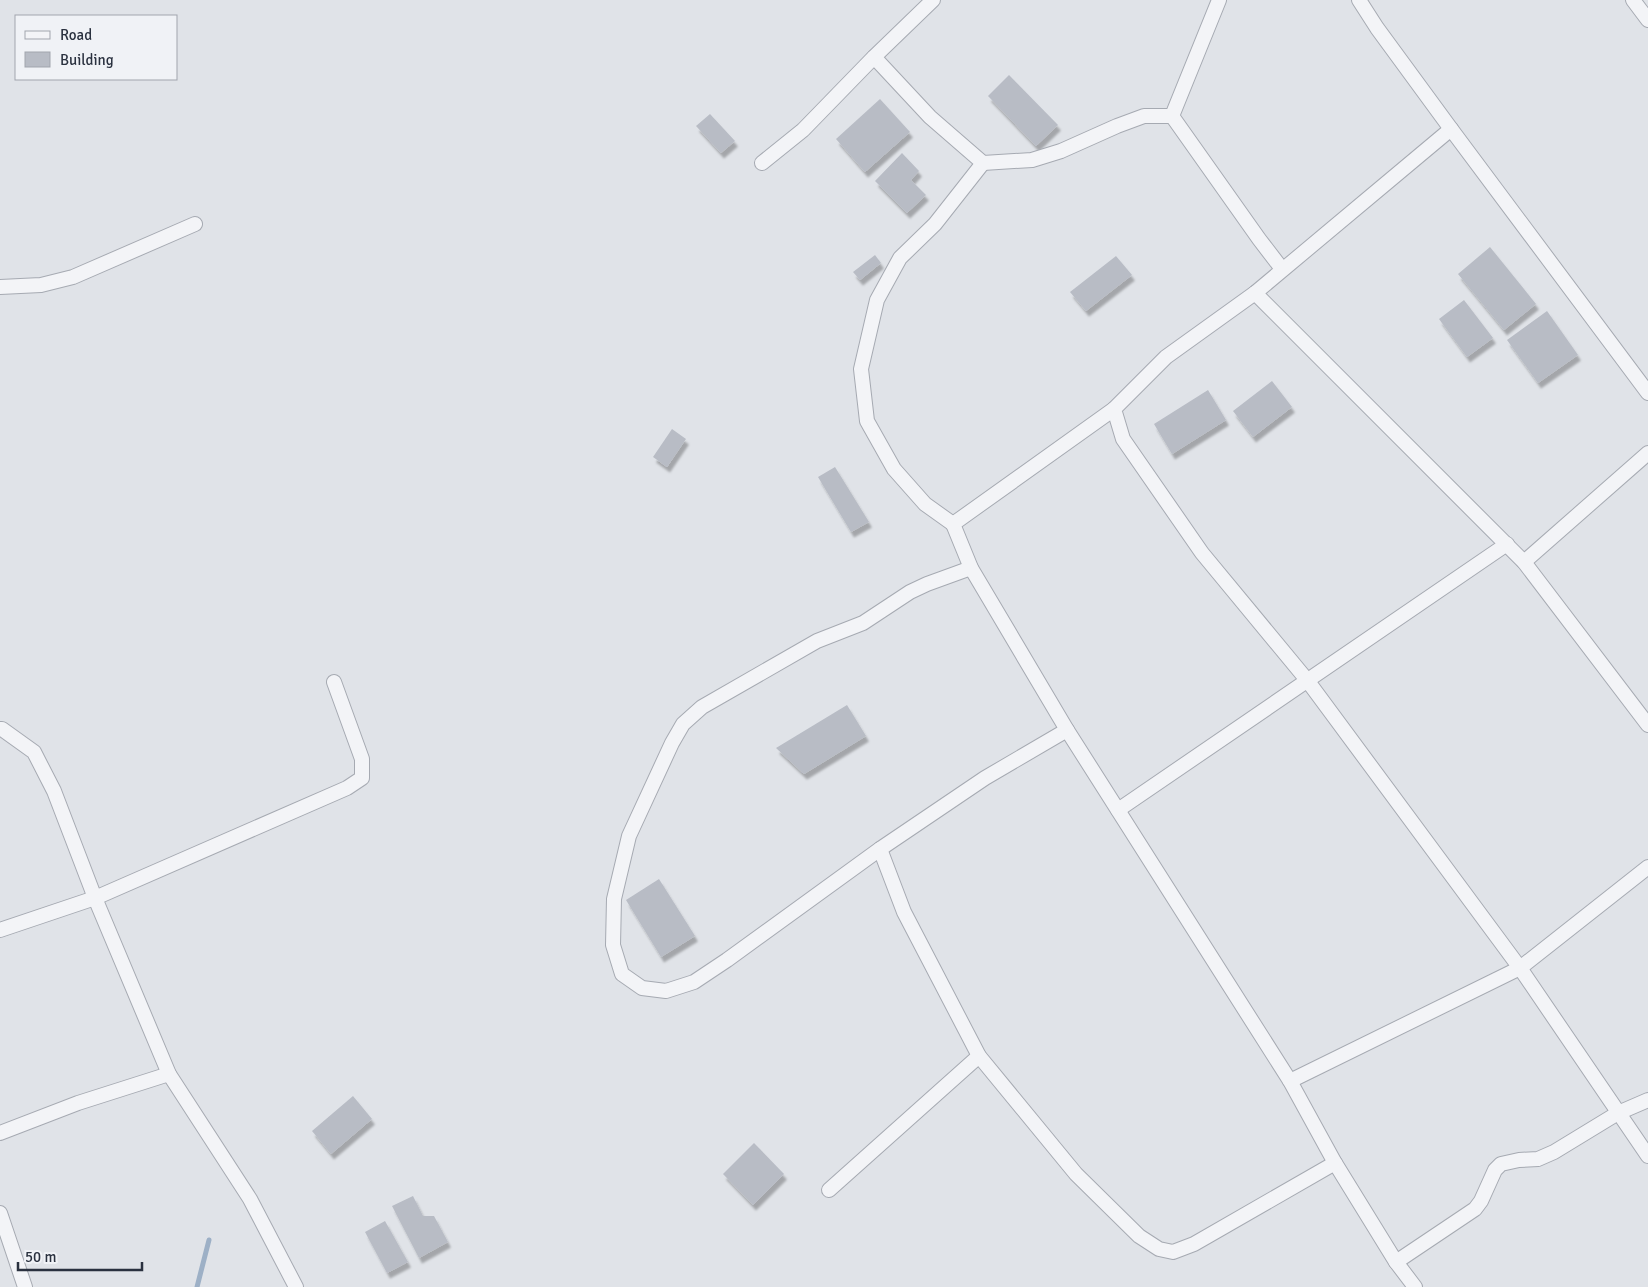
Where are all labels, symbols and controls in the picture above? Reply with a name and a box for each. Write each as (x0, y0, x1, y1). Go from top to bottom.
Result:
legend (15, 15, 178, 80)
text: Road (60, 26, 92, 44)
text: Building (60, 51, 114, 69)
scale bar (18, 1240, 141, 1272)
text: 50 m (25, 1248, 56, 1266)

